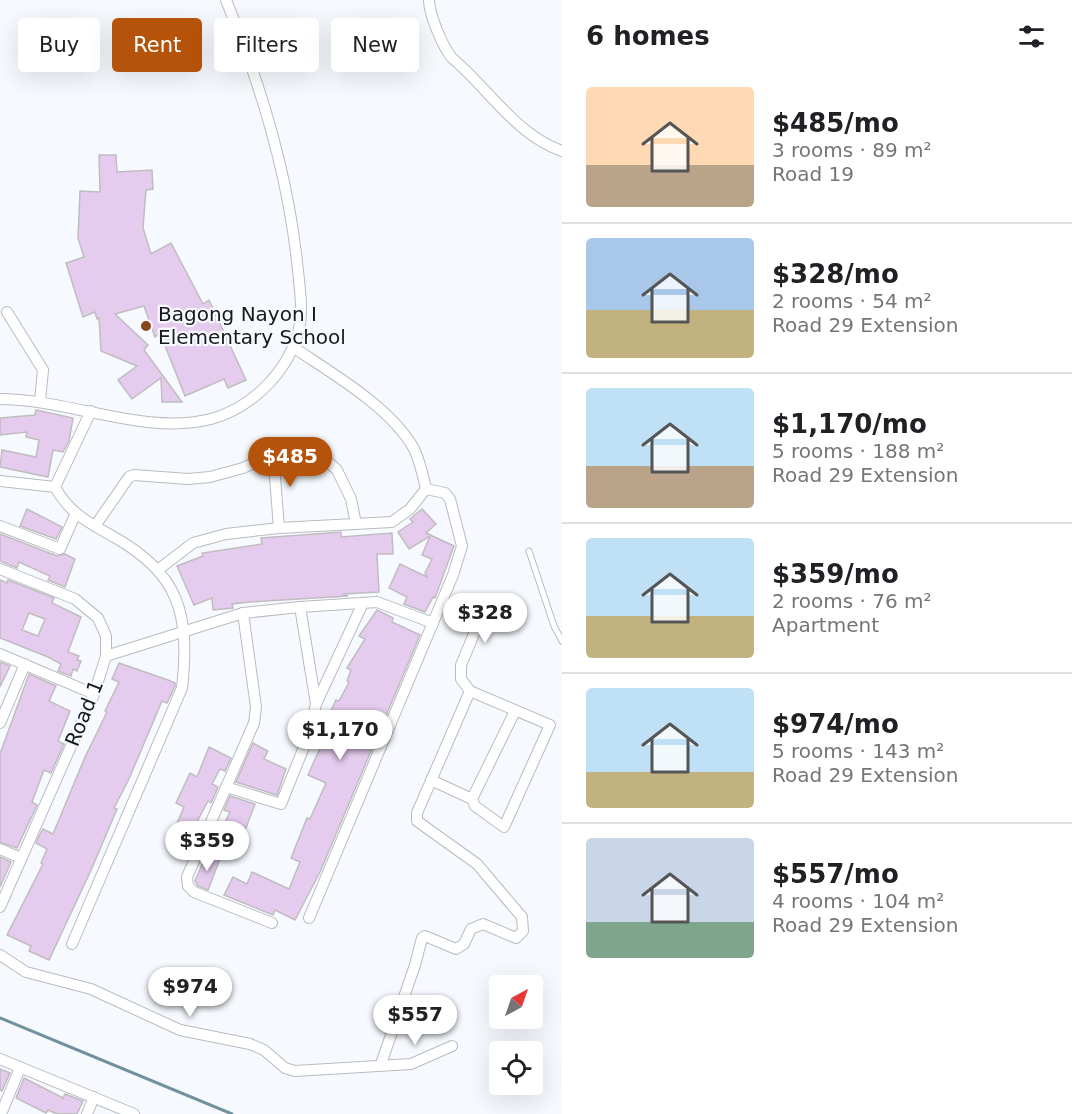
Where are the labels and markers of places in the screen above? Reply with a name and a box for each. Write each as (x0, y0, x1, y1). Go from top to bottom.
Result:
place label: Bagong Nayon I Elementary School (158, 302, 346, 349)
marker: Bagong Nayon I Elementary School (139, 319, 153, 333)
pin: $485 (254, 437, 326, 488)
pin: $328 (449, 593, 521, 644)
pin: $1,170 (291, 710, 389, 761)
pin: $359 (171, 821, 243, 872)
pin: $974 (154, 967, 226, 1018)
pin: $557 (379, 995, 451, 1046)

